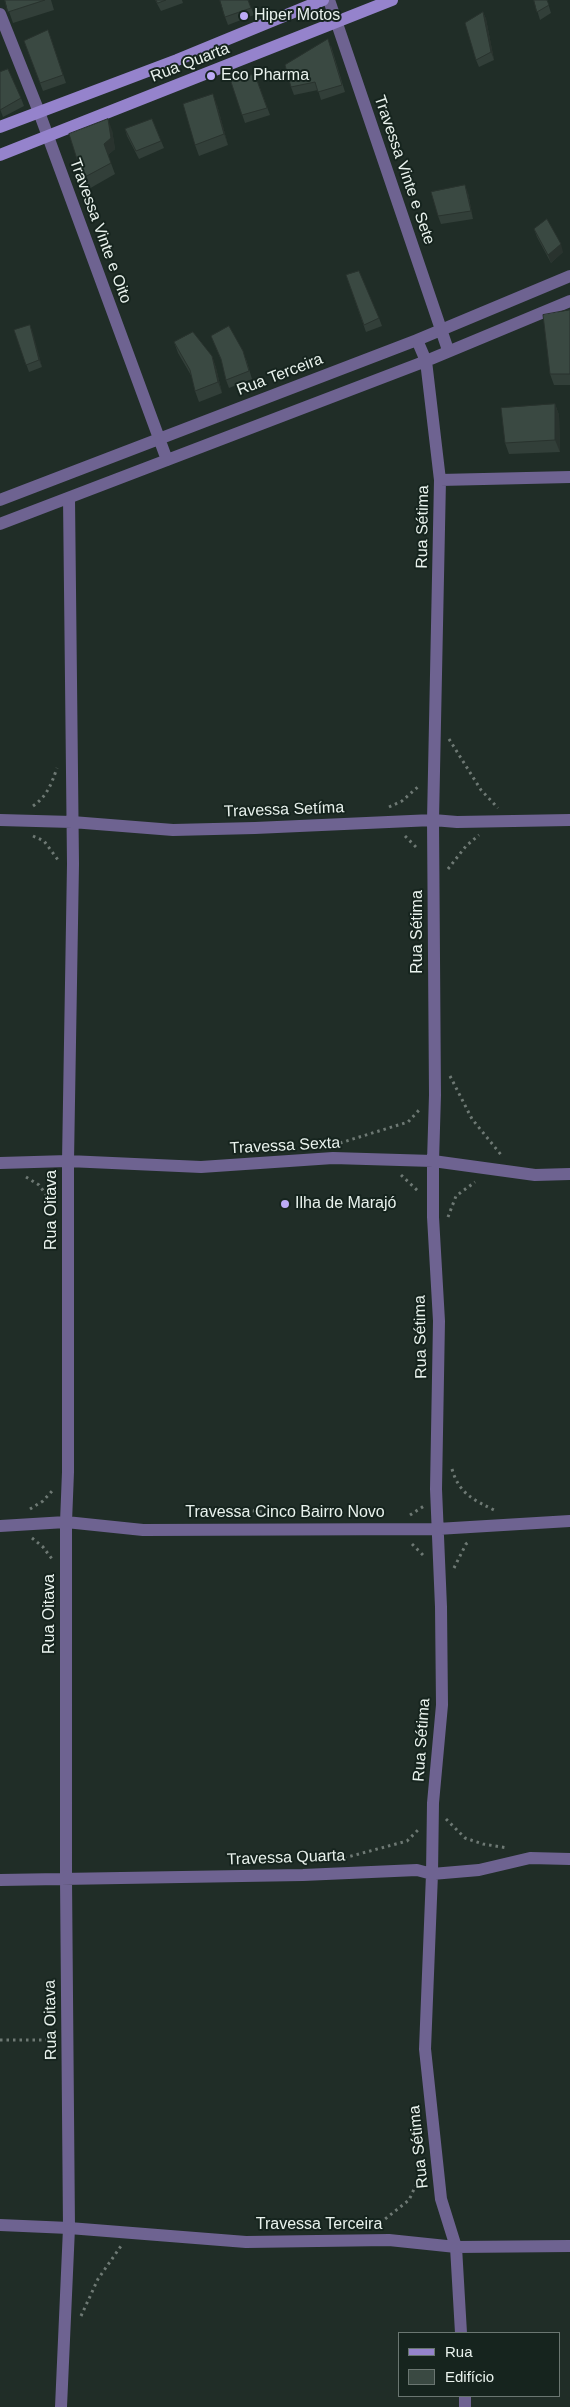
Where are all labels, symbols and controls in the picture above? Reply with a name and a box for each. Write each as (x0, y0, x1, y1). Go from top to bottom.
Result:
place label: Hiper Motos (254, 6, 340, 26)
marker: Hiper Motos (238, 10, 250, 22)
street label: Rua Quarta (148, 39, 232, 87)
place label: Eco Pharma (221, 66, 309, 86)
marker: Eco Pharma (205, 70, 217, 82)
street label: Travessa Vinte e Sete (369, 93, 439, 247)
street label: Travessa Vinte e Oito (65, 156, 135, 306)
street label: Rua Terceira (234, 350, 326, 400)
street label: Rua Sétima (413, 485, 433, 569)
street label: Travessa Setíma (224, 798, 344, 822)
street label: Rua Sétima (408, 890, 428, 974)
street label: Travessa Sexta (229, 1134, 341, 1158)
street label: Rua Oitava (42, 1170, 62, 1250)
place label: Ilha de Marajó (295, 1194, 396, 1214)
marker: Ilha de Marajó (279, 1198, 291, 1210)
street label: Rua Sétima (411, 1295, 431, 1379)
street label: Travessa Cinco Bairro Novo (185, 1503, 385, 1523)
street label: Rua Oitava (40, 1574, 60, 1654)
street label: Rua Sétima (410, 1698, 434, 1782)
street label: Travessa Quarta (226, 1846, 346, 1870)
street label: Rua Oitava (41, 1980, 61, 2060)
street label: Rua Sétima (405, 2104, 433, 2190)
street label: Travessa Terceira (256, 2215, 382, 2235)
legend (398, 2332, 560, 2397)
text: Rua (445, 2343, 473, 2360)
text: Edifício (445, 2368, 494, 2385)

